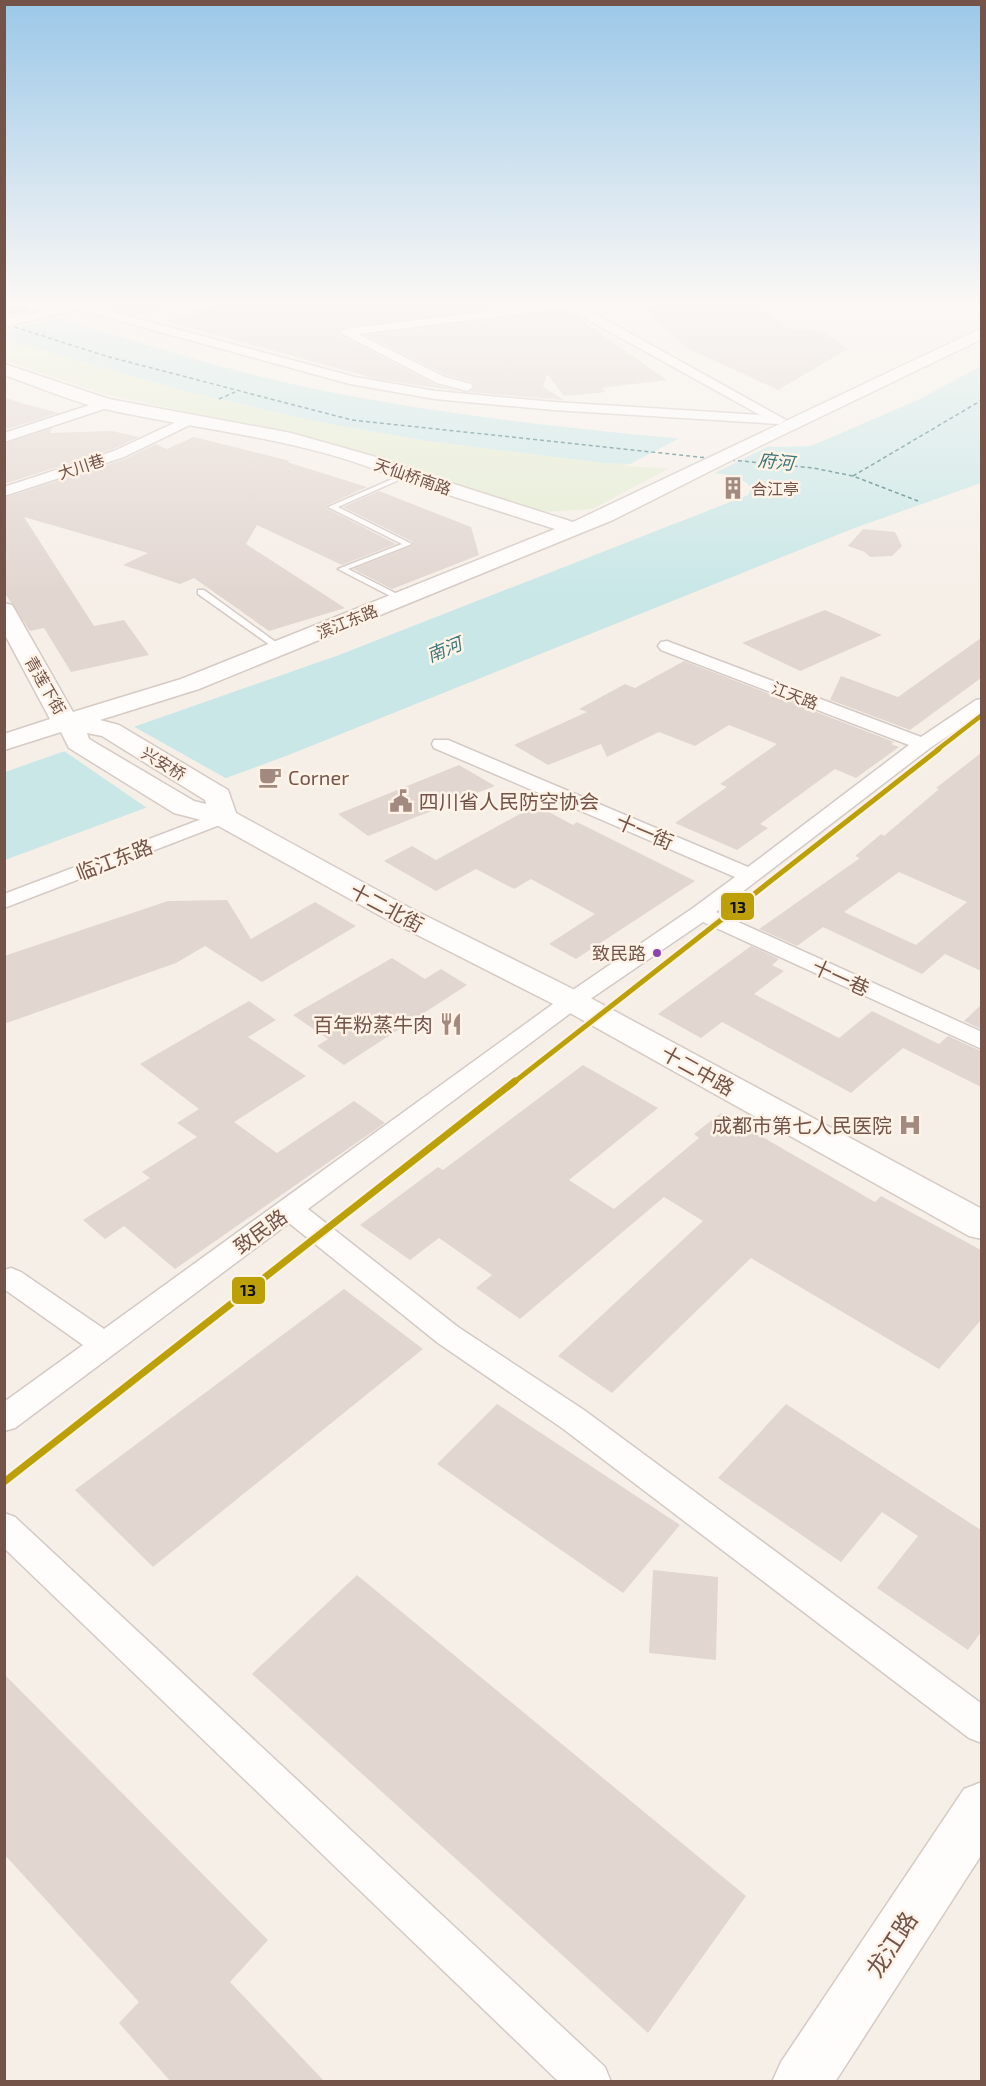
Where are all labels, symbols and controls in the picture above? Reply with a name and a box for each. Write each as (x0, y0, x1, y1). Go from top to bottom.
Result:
water label: 府河 (757, 448, 798, 474)
street label: 大川巷 (55, 450, 107, 482)
street label: 天仙桥南路 (372, 454, 454, 498)
building icon: 合江亭 (720, 475, 746, 501)
place label: 合江亭 (751, 479, 799, 498)
street label: 滨江东路 (314, 600, 380, 642)
water label: 南河 (423, 631, 468, 666)
street label: 青莲下街 (22, 653, 70, 717)
street label: 江天路 (769, 678, 821, 712)
street label: 兴安桥 (139, 742, 189, 784)
cafe icon: Corner (257, 764, 283, 790)
place label: Corner (288, 765, 349, 789)
public building icon: 四川省人民防空协会 (388, 788, 414, 814)
place label: 四川省人民防空协会 (419, 789, 599, 813)
street label: 十一街 (613, 808, 677, 854)
street label: 临江东路 (72, 833, 156, 885)
street label: 十二北街 (346, 878, 428, 936)
line badge: 13 (720, 892, 755, 921)
text: 13 (730, 897, 746, 916)
place label: 致民路 (592, 942, 646, 964)
marker: 致民路 (651, 947, 663, 959)
street label: 十一巷 (809, 954, 873, 1000)
restaurant icon: 百年粉蒸牛肉 (438, 1011, 464, 1037)
place label: 百年粉蒸牛肉 (313, 1012, 433, 1036)
street label: 十二中路 (657, 1040, 739, 1100)
hospital icon: 成都市第七人民医院 (897, 1112, 923, 1138)
place label: 成都市第七人民医院 (712, 1113, 892, 1137)
street label: 致民路 (229, 1204, 291, 1258)
line badge: 13 (231, 1276, 266, 1305)
text: 13 (240, 1280, 256, 1299)
street label: 龙江路 (859, 1906, 923, 1982)

